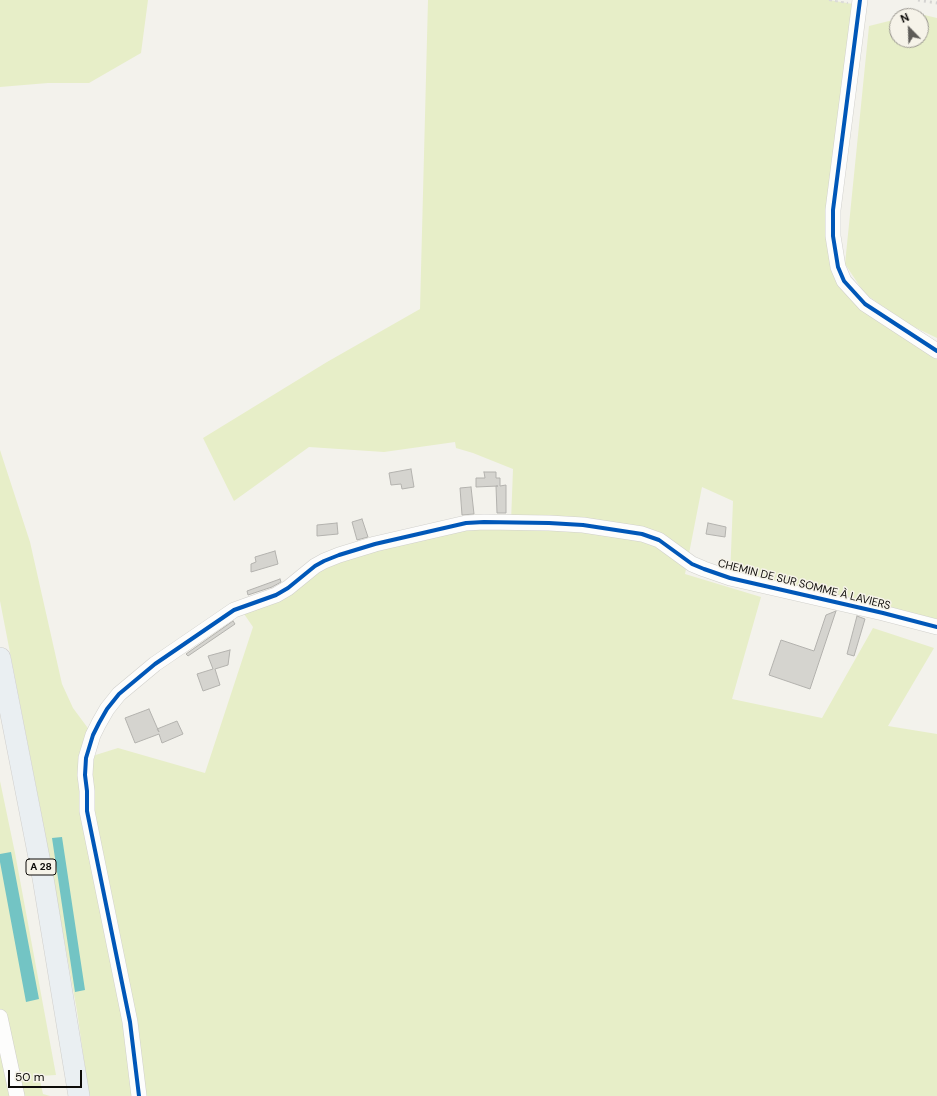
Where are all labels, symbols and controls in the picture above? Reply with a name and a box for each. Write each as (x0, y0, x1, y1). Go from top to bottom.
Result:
north arrow (889, 8, 929, 48)
text: N (898, 10, 911, 26)
street label: CHEMIN DE SUR SOMME À LAVIERS (716, 557, 892, 613)
road number: A 28 (26, 859, 56, 875)
scale bar (10, 1062, 84, 1088)
text: 50 m (15, 1069, 44, 1085)

